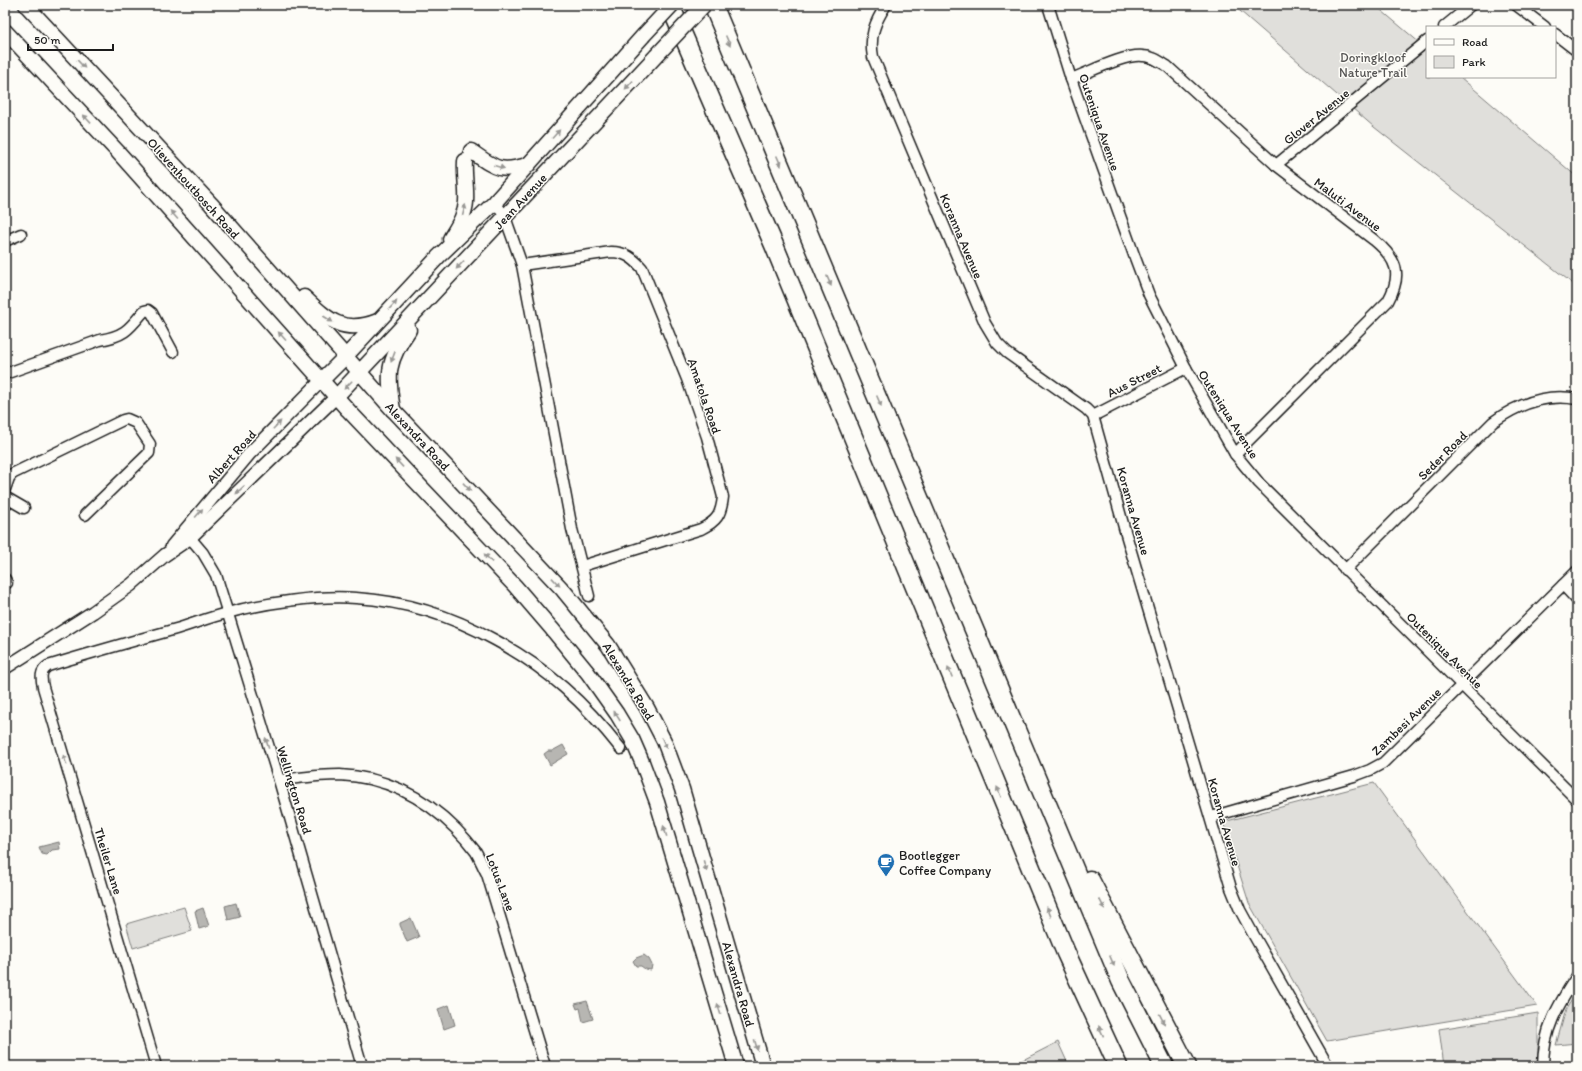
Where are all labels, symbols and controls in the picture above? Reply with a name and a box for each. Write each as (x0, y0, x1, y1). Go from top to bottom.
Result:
scale bar (28, 26, 113, 52)
legend (1426, 26, 1556, 78)
text: 50 m (34, 33, 60, 47)
one-way arrow (726, 35, 732, 47)
text: Road (1462, 35, 1488, 49)
park label: Doringkloof Nature Trail (1339, 50, 1407, 80)
text: Park (1462, 55, 1486, 69)
one-way arrow (76, 59, 86, 69)
street label: Outeniqua Avenue (1076, 72, 1123, 173)
one-way arrow (624, 80, 634, 90)
street label: Glover Avenue (1280, 85, 1352, 147)
one-way arrow (83, 114, 92, 123)
one-way arrow (552, 129, 561, 139)
street label: Olievenhoutbosch Road (144, 135, 243, 242)
one-way arrow (776, 155, 782, 167)
one-way arrow (494, 164, 506, 170)
street label: Jean Avenue (491, 170, 550, 232)
street label: Maluti Avenue (1311, 174, 1384, 234)
street label: Koranna Avenue (937, 191, 986, 281)
one-way arrow (461, 204, 467, 216)
one-way arrow (169, 210, 178, 220)
one-way arrow (455, 260, 465, 270)
one-way arrow (826, 275, 832, 286)
one-way arrow (389, 300, 398, 310)
one-way arrow (323, 315, 333, 323)
one-way arrow (278, 331, 287, 341)
one-way arrow (390, 351, 396, 363)
street label: Amatola Road (685, 356, 724, 436)
street label: Aus Street (1105, 360, 1164, 400)
street label: Outeniqua Avenue (1195, 367, 1262, 461)
one-way arrow (343, 380, 353, 390)
one-way arrow (876, 395, 882, 406)
street label: Alexandra Road (382, 399, 453, 474)
one-way arrow (272, 420, 282, 430)
street label: Albert Road (204, 427, 259, 486)
street label: Seder Road (1415, 428, 1470, 483)
one-way arrow (394, 458, 403, 468)
street label: Koranna Avenue (1114, 465, 1153, 557)
one-way arrow (462, 482, 471, 492)
one-way arrow (235, 485, 245, 495)
one-way arrow (194, 508, 203, 519)
one-way arrow (483, 553, 493, 563)
one-way arrow (551, 577, 561, 587)
street label: Outeniqua Avenue (1403, 609, 1486, 692)
street label: Alexandra Road (600, 640, 658, 723)
one-way arrow (946, 665, 952, 677)
street label: Zambesi Avenue (1368, 684, 1444, 758)
one-way arrow (614, 710, 621, 722)
one-way arrow (264, 737, 270, 749)
one-way arrow (661, 737, 667, 748)
street label: Wellington Road (274, 744, 315, 836)
one-way arrow (61, 753, 67, 765)
street label: Koranna Avenue (1205, 776, 1244, 868)
one-way arrow (996, 786, 1002, 797)
one-way arrow (662, 825, 668, 837)
street label: Theiler Lane (91, 826, 126, 896)
place label: Bootlegger Coffee Company (899, 848, 991, 878)
street label: Lotus Lane (483, 851, 518, 913)
cafe icon: Bootlegger Coffee Company (876, 852, 896, 877)
one-way arrow (702, 860, 708, 872)
one-way arrow (1099, 898, 1106, 909)
one-way arrow (1045, 905, 1051, 917)
street label: Alexandra Road (719, 940, 758, 1028)
one-way arrow (1110, 955, 1116, 967)
one-way arrow (716, 1003, 722, 1015)
one-way arrow (1159, 1013, 1165, 1025)
one-way arrow (1098, 1024, 1104, 1036)
one-way arrow (753, 1039, 759, 1051)

